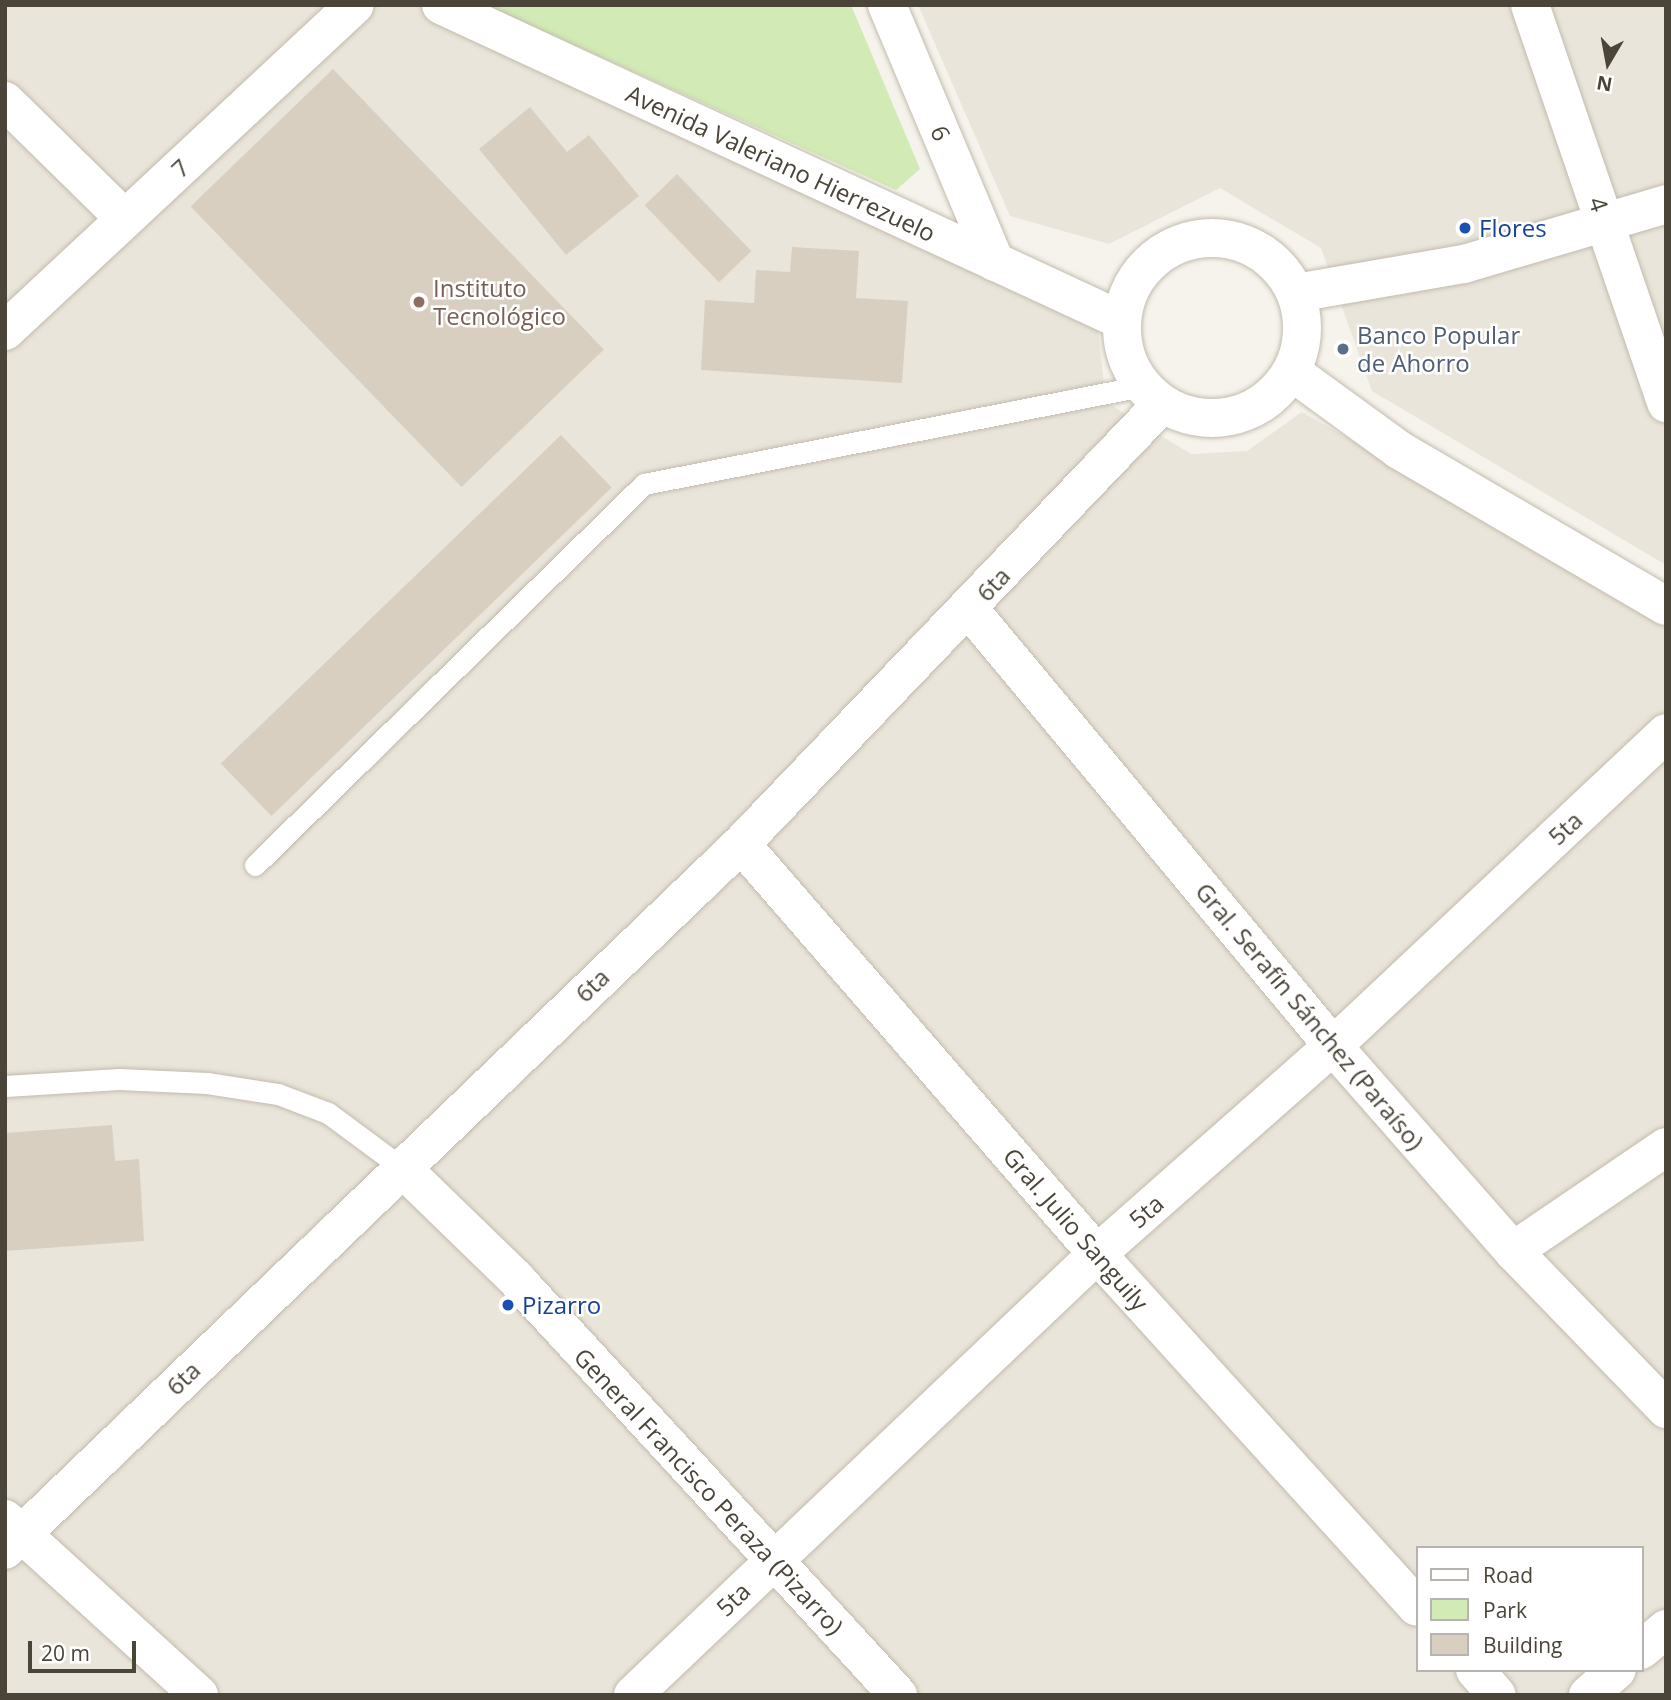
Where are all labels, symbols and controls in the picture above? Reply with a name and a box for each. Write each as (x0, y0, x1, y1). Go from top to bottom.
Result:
north arrow (1573, 28, 1643, 98)
text: N (1594, 70, 1614, 98)
street label: Avenida Valeriano Hierrezuelo (622, 79, 940, 247)
street label: 6 (925, 121, 957, 145)
street label: 7 (165, 153, 195, 183)
street label: 4 (1583, 193, 1615, 215)
place label: Flores (1479, 214, 1547, 242)
marker: Flores (1457, 220, 1473, 236)
place label: Instituto Tecnológico (433, 274, 566, 330)
marker: Instituto Tecnológico (411, 294, 427, 310)
place label: Banco Popular de Ahorro (1357, 321, 1520, 377)
marker: Banco Popular de Ahorro (1335, 341, 1351, 357)
street label: 6ta (970, 561, 1016, 607)
street label: 5ta (1542, 805, 1588, 851)
street label: Gral. Serafín Sánchez (Paraíso) (1190, 877, 1430, 1155)
street label: 6ta (569, 962, 615, 1008)
street label: Gral. Julio Sanguily (997, 1142, 1155, 1316)
street label: 5ta (1123, 1188, 1169, 1234)
place label: Pizarro (522, 1291, 601, 1319)
marker: Pizarro (500, 1297, 516, 1313)
street label: General Francisco Peraza (Pizarro) (568, 1342, 850, 1640)
street label: 6ta (160, 1355, 206, 1401)
legend (1416, 1546, 1643, 1672)
text: Road (1483, 1561, 1533, 1589)
street label: 5ta (710, 1576, 756, 1622)
text: Park (1483, 1596, 1527, 1624)
scale bar (32, 1626, 140, 1670)
text: Building (1483, 1631, 1562, 1659)
text: 20 m (41, 1639, 90, 1667)

